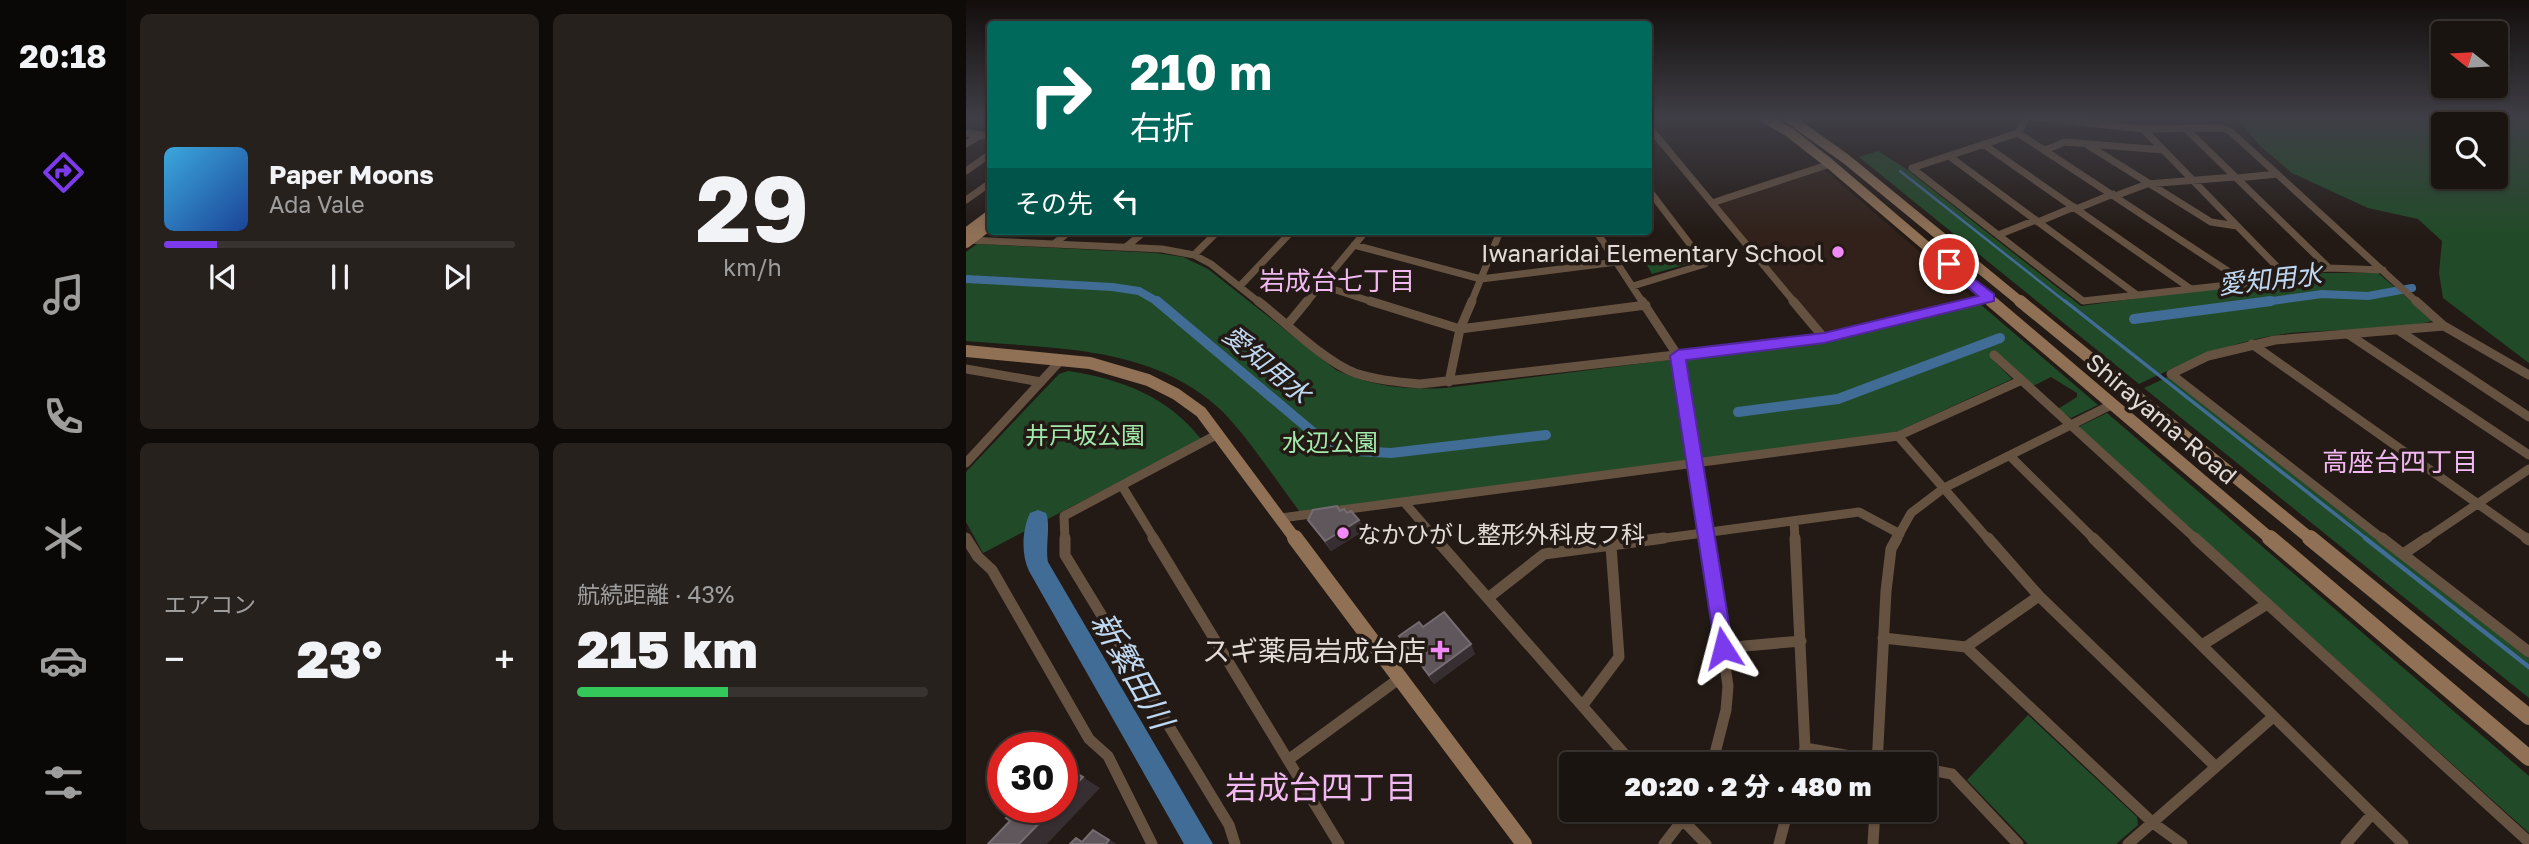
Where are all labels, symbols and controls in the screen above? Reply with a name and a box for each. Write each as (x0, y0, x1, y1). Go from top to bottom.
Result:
north arrow (2431, 21, 2508, 98)
map controls (2431, 21, 2508, 189)
text: 20:18 (19, 37, 107, 75)
text: 210 m (1130, 42, 1272, 101)
icon: right (1015, 49, 1106, 140)
text: 右折 (1130, 108, 1194, 146)
button: search (2431, 112, 2508, 189)
icon: directions (39, 148, 88, 197)
text: 29 (696, 153, 809, 262)
text: Paper Moons (269, 159, 434, 190)
icon: left (1107, 182, 1145, 220)
text: その先 (1015, 188, 1093, 219)
text: Ada Vale (269, 190, 365, 218)
pin (1919, 234, 1979, 294)
place label: Iwanaridai Elementary School (1481, 238, 1824, 267)
marker: Iwanaridai Elementary School (1830, 244, 1846, 260)
icon: arrive (1930, 245, 1968, 283)
text: km/h (723, 253, 782, 281)
icon: previous (204, 258, 242, 296)
icon: pause (321, 258, 359, 296)
icon: next (438, 258, 476, 296)
water label: 愛知用水 (2217, 258, 2326, 300)
district label: 岩成台七丁目 (1259, 265, 1415, 296)
icon: music (39, 270, 88, 319)
water label: 愛知用水 (1217, 319, 1319, 411)
street label: Shirayama-Road (2081, 347, 2243, 489)
icon: phone (39, 392, 88, 441)
park label: 井戸坂公園 (1025, 420, 1145, 449)
park label: 水辺公園 (1282, 427, 1378, 456)
district label: 高座台四丁目 (2322, 446, 2478, 477)
icon: climate (39, 514, 88, 563)
place label: なかひがし整形外科皮フ科 (1357, 519, 1645, 548)
marker: なかひがし整形外科皮フ科 (1335, 525, 1351, 541)
text: 航続距離 · 43% (577, 580, 734, 608)
text: エアコン (164, 590, 256, 618)
water label: 新繁田川 (1085, 605, 1183, 738)
position arrow (1686, 611, 1760, 685)
text: 215 km (577, 617, 758, 679)
text: 23° (297, 627, 382, 689)
place label: スギ薬局岩成台店 (1202, 634, 1426, 667)
icon: car (39, 636, 88, 685)
text: − (164, 636, 185, 681)
text: + (494, 636, 515, 681)
marker: スギ薬局岩成台店 (1432, 642, 1448, 658)
speed limit sign: 30 (987, 732, 1078, 823)
icon: filters (39, 758, 88, 807)
district label: 岩成台四丁目 (1225, 768, 1417, 806)
text: 20:20 · 2 分 · 480 m (1625, 771, 1871, 802)

